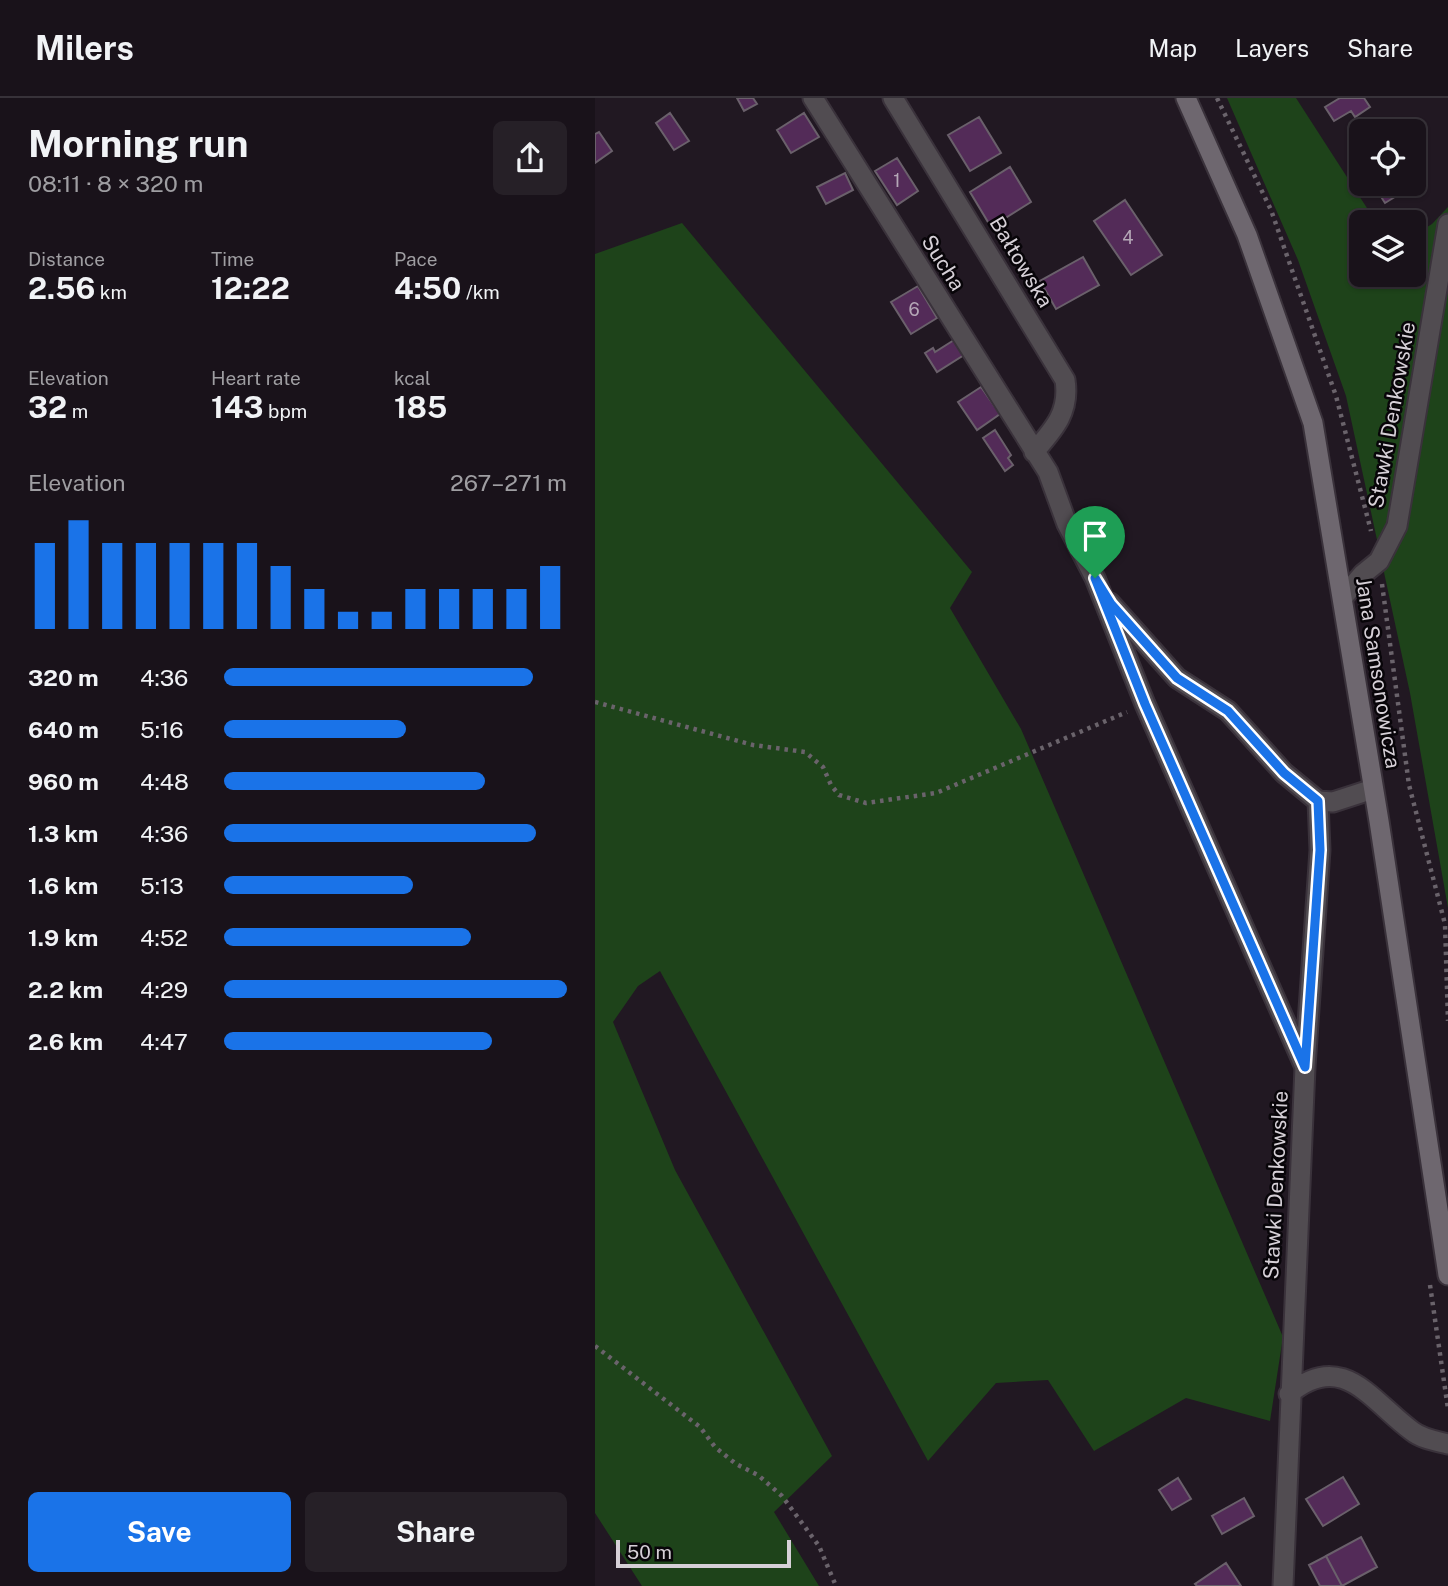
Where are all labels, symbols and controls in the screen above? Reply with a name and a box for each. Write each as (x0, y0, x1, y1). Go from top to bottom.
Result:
text: Milers (35, 29, 134, 67)
text: Map (1148, 34, 1197, 62)
text: Layers (1235, 34, 1309, 62)
text: Share (1347, 34, 1413, 62)
map controls (1349, 119, 1426, 287)
button: locate (1349, 119, 1426, 196)
text: Morning run (28, 121, 249, 166)
button: share (493, 121, 567, 195)
text: 08:11 · 8 × 320 m (28, 170, 203, 197)
house number: 1 (893, 170, 901, 191)
button: layers (1349, 210, 1426, 287)
street label: Bałtowska (984, 212, 1058, 312)
house number: 4 (1122, 227, 1134, 248)
street label: Sucha (917, 230, 970, 295)
text: Distance (28, 248, 105, 270)
text: Time (211, 248, 254, 270)
text: Pace (394, 248, 437, 270)
text: 2.56 (28, 270, 95, 306)
text: 12:22 (211, 270, 290, 306)
text: 4:50 (394, 270, 461, 306)
text: km (95, 281, 127, 303)
text: /km (461, 281, 500, 303)
house number: 6 (908, 299, 920, 320)
street label: Stawki Denkowskie (1363, 320, 1420, 510)
text: Elevation (28, 367, 109, 389)
text: Heart rate (211, 367, 301, 389)
text: kcal (394, 367, 431, 389)
text: 32 (28, 389, 67, 425)
text: 143 (211, 389, 263, 425)
text: 185 (394, 389, 447, 425)
text: m (67, 400, 88, 422)
text: bpm (263, 400, 307, 422)
text: Elevation (28, 469, 126, 496)
text: 267–271 m (450, 469, 567, 496)
pin (1065, 506, 1125, 578)
icon: arrive (1076, 517, 1114, 555)
street label: Jana Samsonowicza (1351, 576, 1406, 770)
text: 320 m (28, 664, 99, 691)
text: 4:36 (140, 664, 188, 691)
text: 640 m (28, 716, 99, 743)
text: 5:16 (140, 716, 184, 743)
text: 960 m (28, 768, 99, 795)
text: 4:48 (140, 768, 189, 795)
text: 1.3 km (28, 820, 98, 847)
text: 4:36 (140, 820, 188, 847)
text: 1.6 km (28, 872, 98, 899)
text: 5:13 (140, 872, 184, 899)
text: 1.9 km (28, 924, 98, 951)
text: 4:52 (140, 924, 188, 951)
text: 2.2 km (28, 976, 103, 1003)
text: 4:29 (140, 976, 188, 1003)
text: 2.6 km (28, 1028, 103, 1055)
text: 4:47 (140, 1028, 188, 1055)
street label: Stawki Denkowskie (1258, 1090, 1293, 1280)
button: Save (28, 1492, 291, 1572)
button: Share (305, 1492, 567, 1572)
scale bar (616, 1537, 791, 1569)
text: 50 m (627, 1541, 672, 1563)

